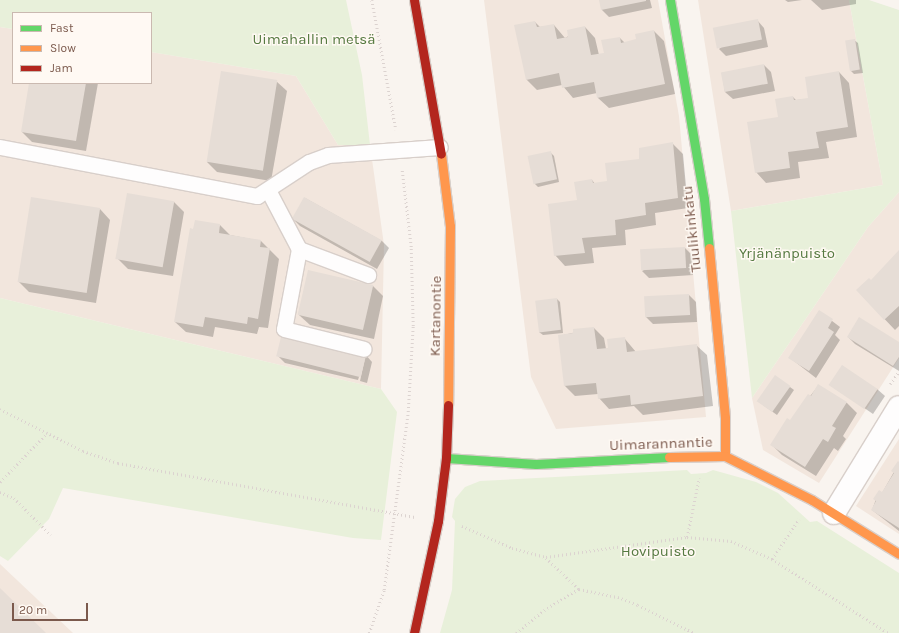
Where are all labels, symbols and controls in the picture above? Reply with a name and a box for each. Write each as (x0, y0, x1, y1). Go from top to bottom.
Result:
legend (12, 12, 152, 84)
text: Fast (50, 21, 73, 35)
park label: Uimahallin metsä (253, 31, 375, 49)
text: Slow (50, 41, 76, 55)
text: Jam (50, 61, 73, 75)
street label: Tuulikinkatu (679, 185, 705, 273)
park label: Yrjänänpuisto (739, 245, 835, 263)
street label: Kartanontie (426, 275, 446, 357)
street label: Uimarannantie (609, 433, 713, 455)
park label: Hovipuisto (621, 543, 695, 561)
scale bar (14, 595, 90, 621)
text: 20 m (19, 603, 47, 617)

